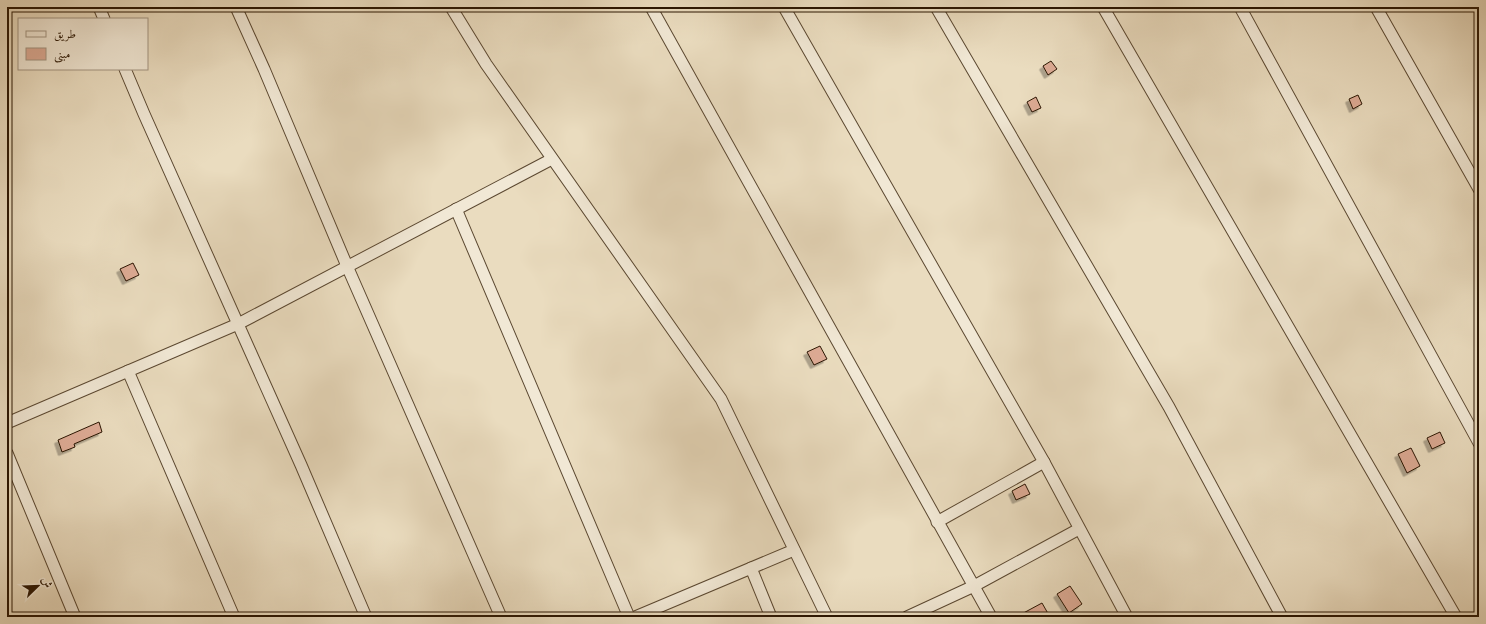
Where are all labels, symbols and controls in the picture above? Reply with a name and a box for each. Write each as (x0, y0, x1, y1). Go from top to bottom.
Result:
legend (18, 18, 148, 70)
text: طريق (54, 27, 76, 42)
text: مبنى (54, 47, 70, 63)
north arrow (18, 566, 58, 606)
text: ش (38, 575, 55, 590)

